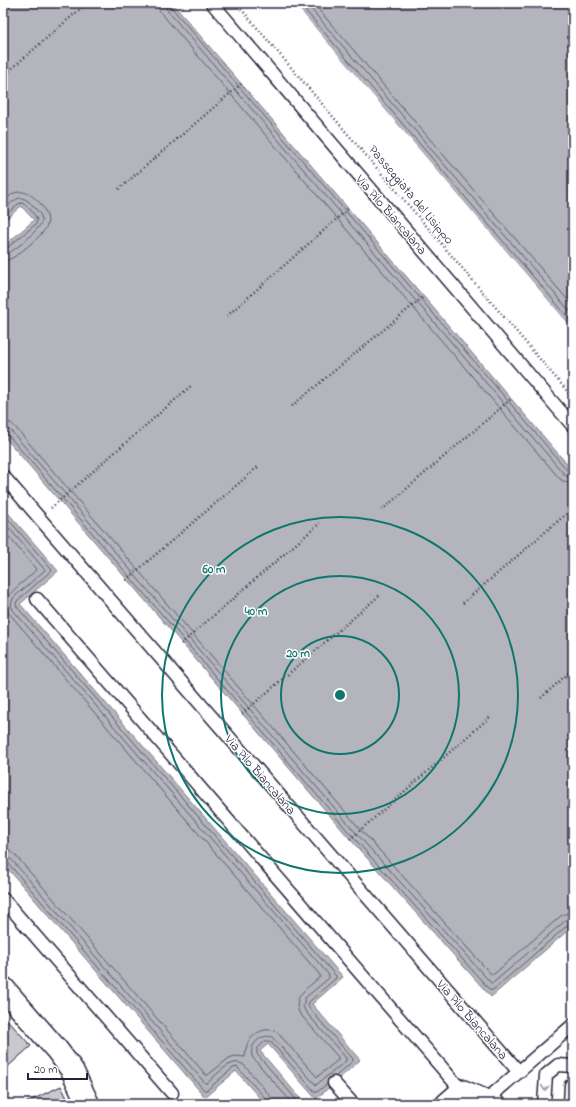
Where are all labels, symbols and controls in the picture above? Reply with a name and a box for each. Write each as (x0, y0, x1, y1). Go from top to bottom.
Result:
street label: Passeggiata del Lisippo (363, 141, 458, 249)
street label: Via Pilo Biancalana (350, 170, 431, 259)
text: 60 m (202, 561, 226, 579)
text: 40 m (244, 603, 268, 621)
text: 20 m (285, 645, 310, 663)
centre of rings (333, 688, 347, 702)
street label: Via Pilo Biancalana (219, 730, 300, 819)
street label: Via Pilo Biancalana (431, 975, 512, 1064)
scale bar (28, 1055, 87, 1081)
text: 20 m (34, 1061, 57, 1079)
one-way arrow (541, 1085, 550, 1091)

